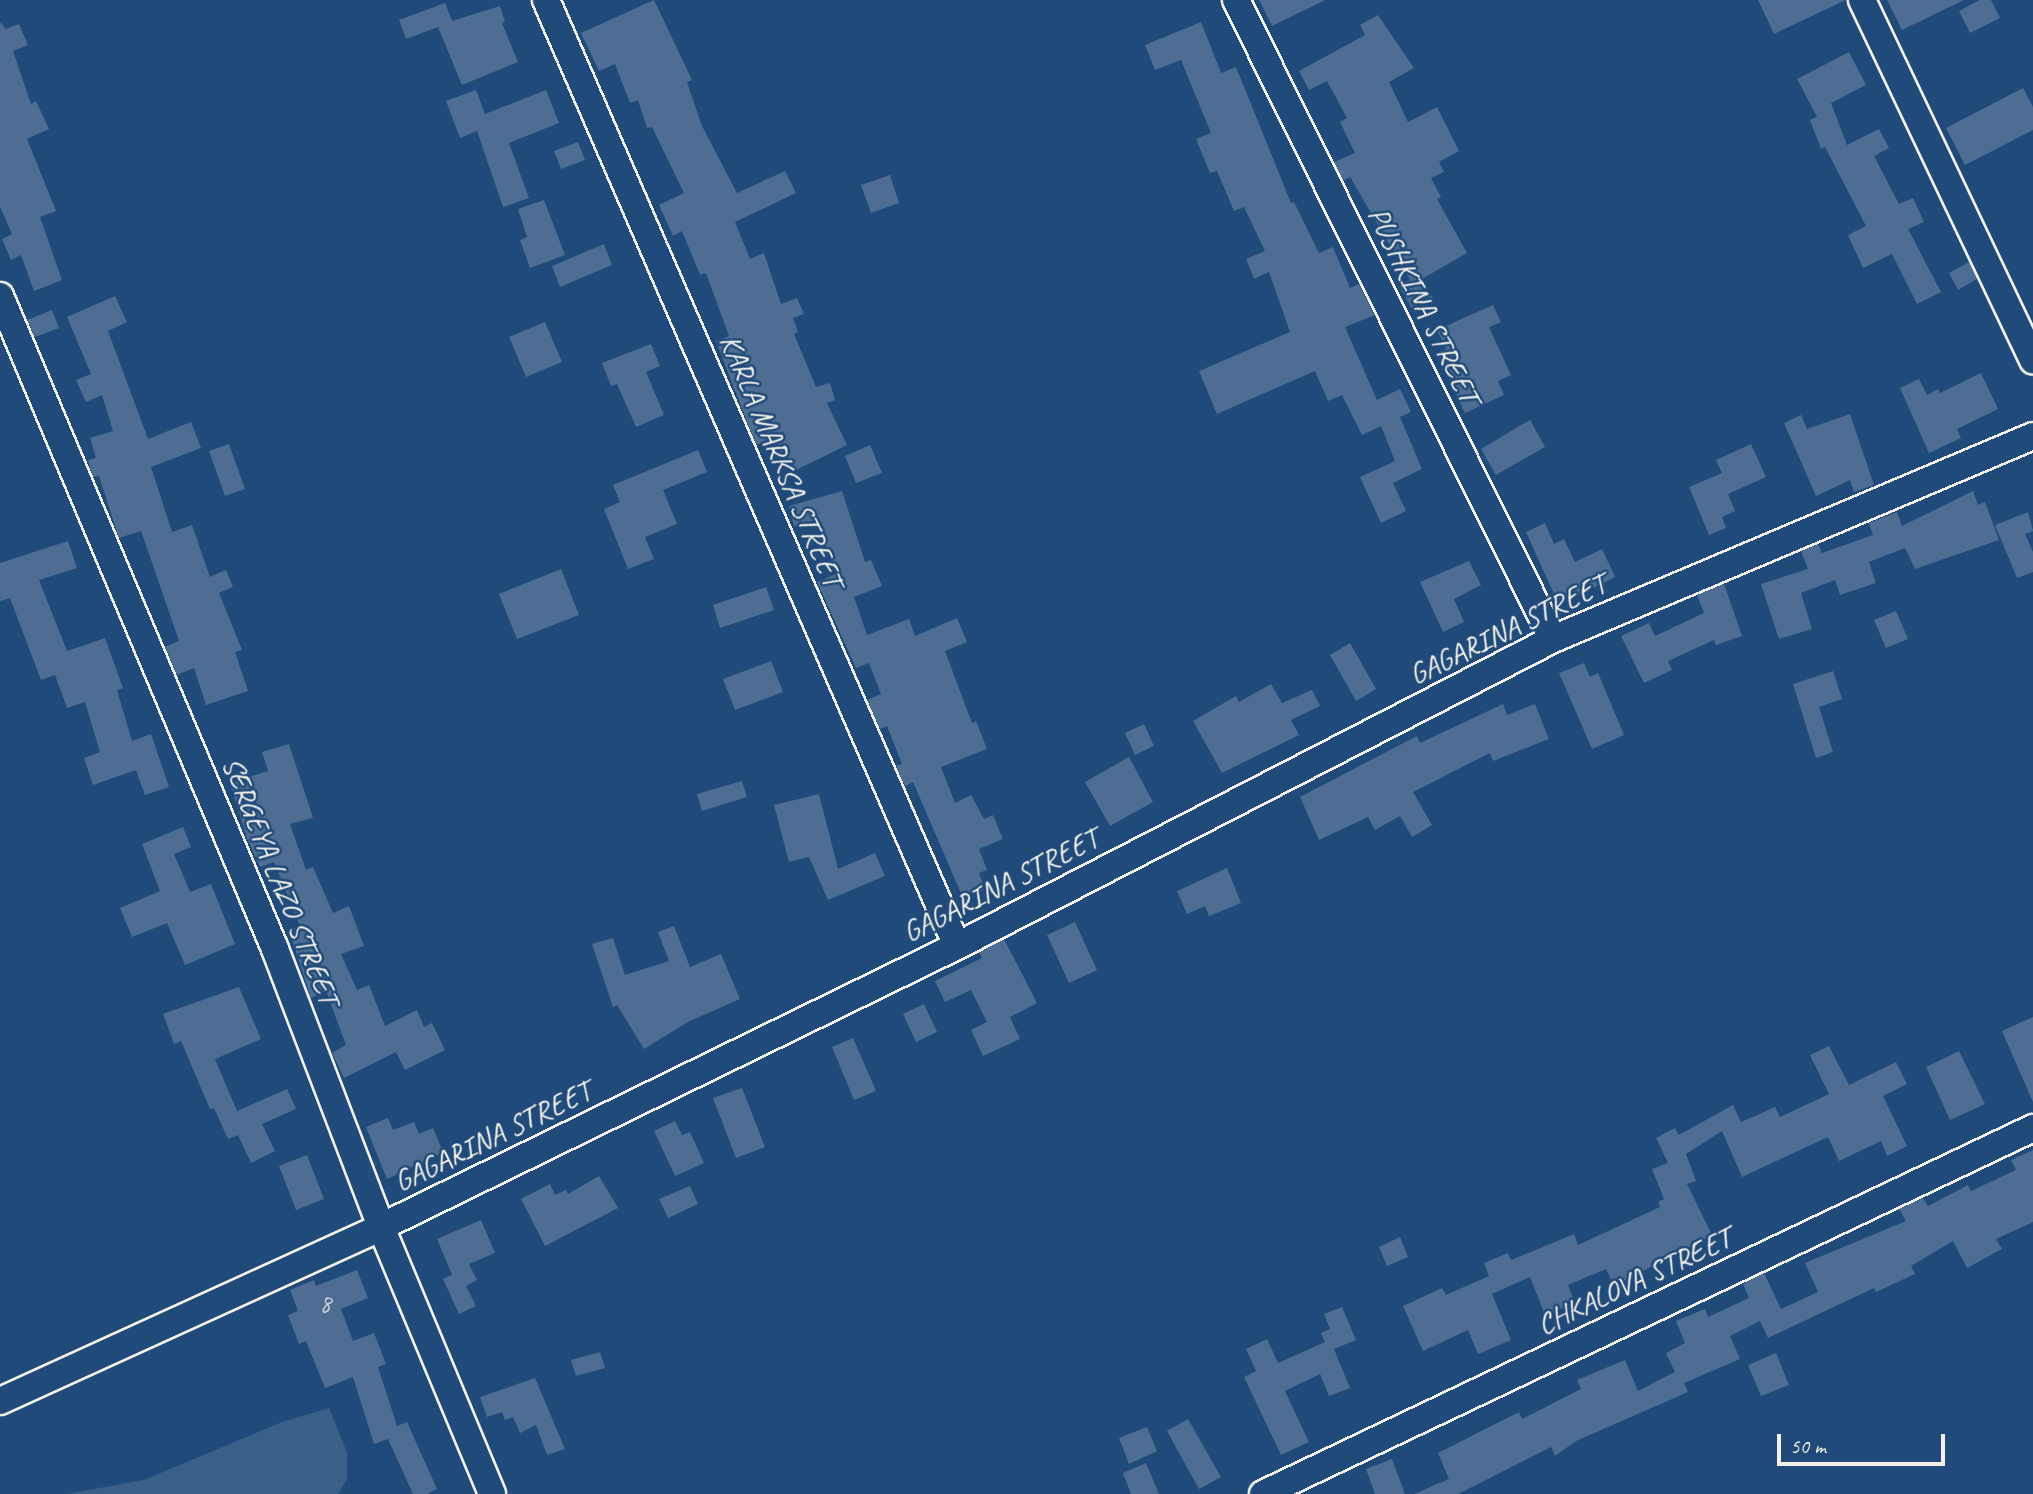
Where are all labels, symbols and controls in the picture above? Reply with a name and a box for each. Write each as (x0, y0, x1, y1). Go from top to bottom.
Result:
street label: PUSHKINA STREET (1361, 201, 1487, 409)
street label: KARLA MARKSA STREET (713, 328, 851, 592)
street label: GAGARINA STREET (1403, 566, 1611, 692)
street label: SERGEYA LAZO STREET (215, 751, 347, 1011)
street label: GAGARINA STREET (896, 820, 1104, 950)
street label: GAGARINA STREET (388, 1073, 596, 1199)
street label: CHKALOVA STREET (1531, 1220, 1737, 1342)
house number: 8 (319, 1288, 331, 1320)
scale bar (1781, 1420, 1949, 1464)
text: 50 m (1790, 1433, 1826, 1459)

